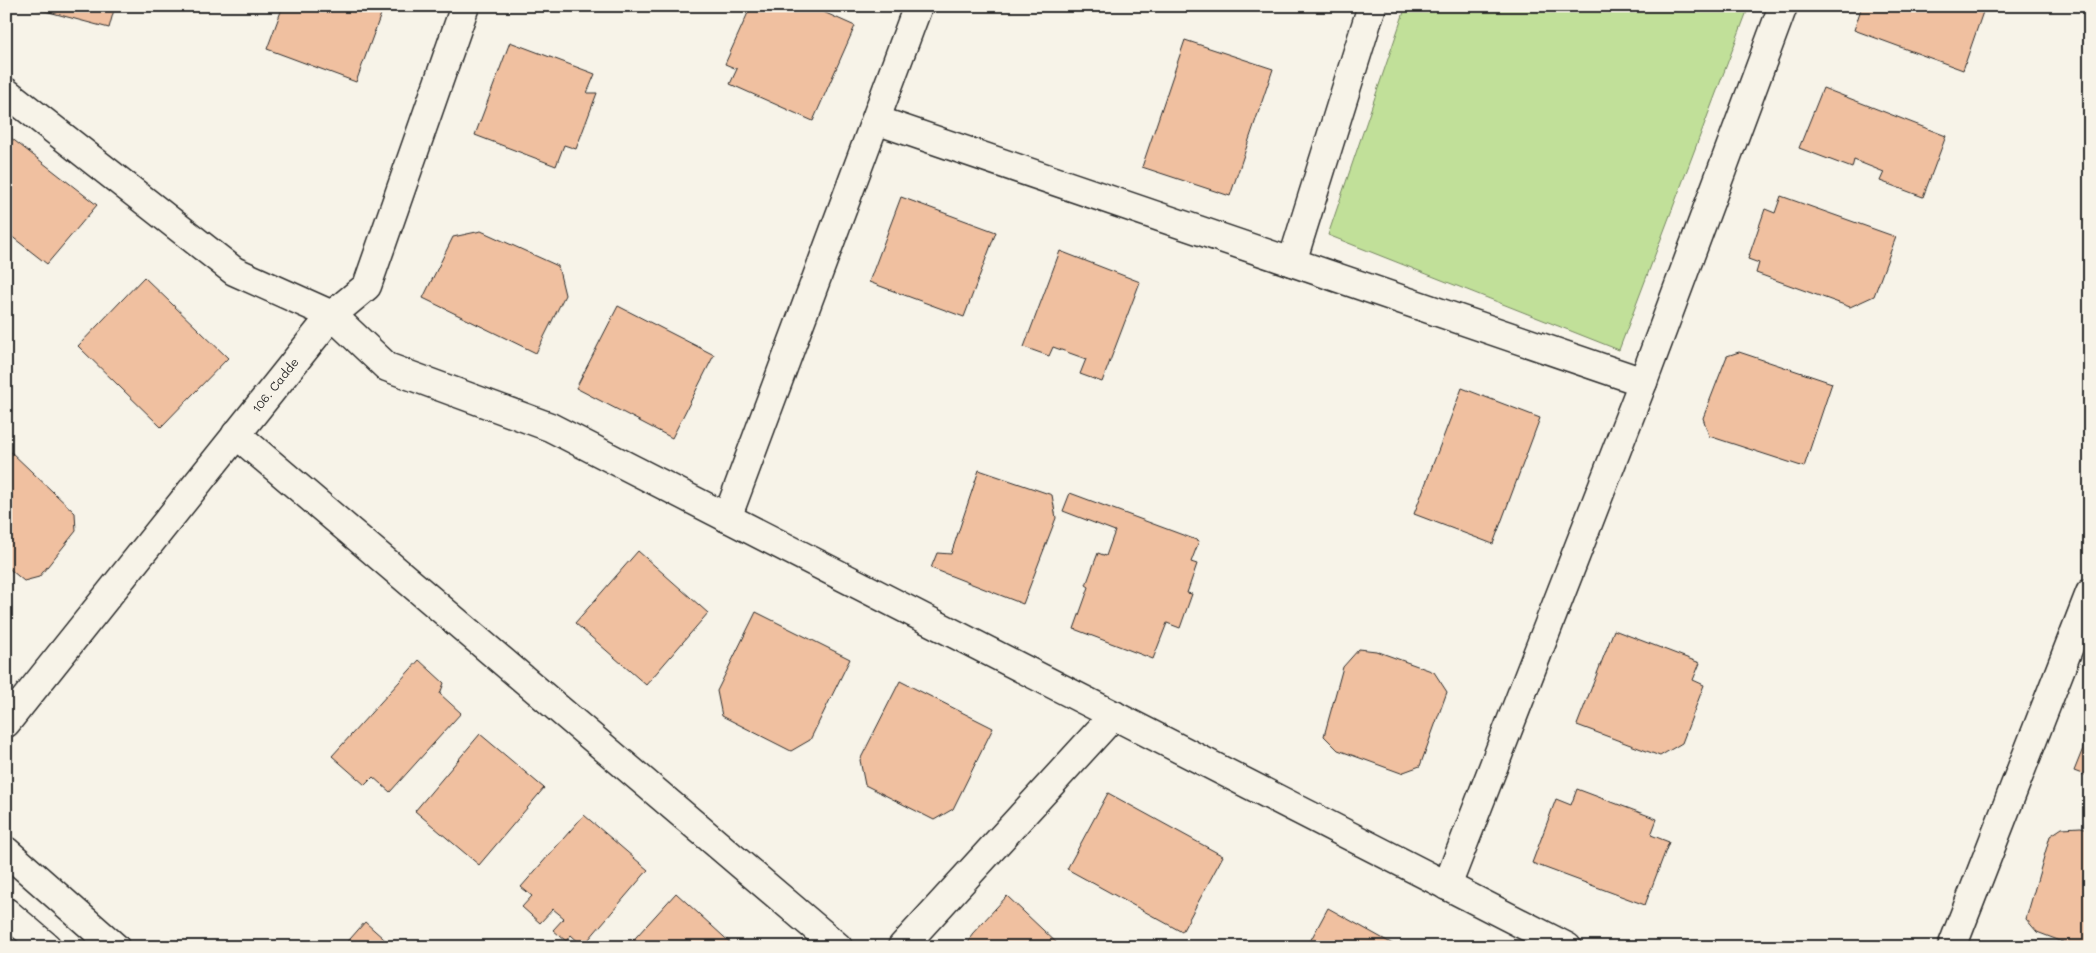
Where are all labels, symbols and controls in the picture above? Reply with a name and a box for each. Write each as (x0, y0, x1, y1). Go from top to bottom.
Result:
street label: 106. Cadde (248, 354, 302, 416)

